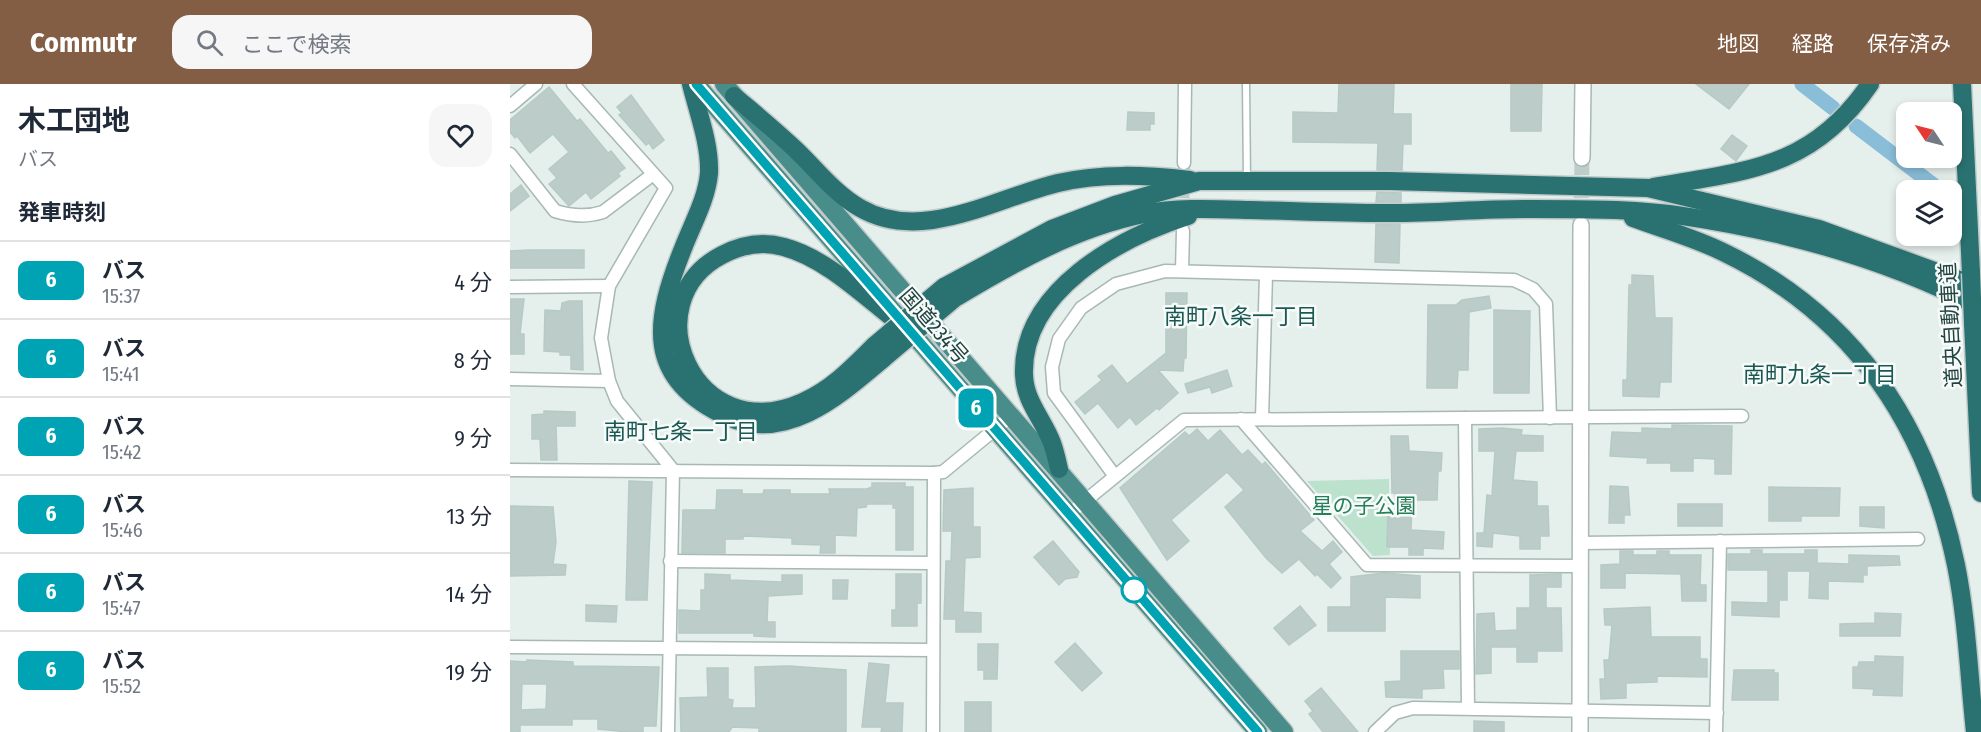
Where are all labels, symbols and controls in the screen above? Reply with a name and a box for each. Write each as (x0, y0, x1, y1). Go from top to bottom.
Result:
search box (172, 15, 592, 69)
text: Commutr (30, 26, 136, 59)
icon: search (193, 26, 226, 59)
text: ここで検索 (241, 31, 351, 58)
text: 地図 (1717, 31, 1759, 57)
text: 経路 (1792, 31, 1834, 57)
text: 保存済み (1867, 31, 1951, 57)
north arrow (1896, 102, 1962, 168)
map controls (1896, 102, 1962, 246)
text: 木工団地 (18, 104, 130, 137)
button: heart (429, 104, 492, 167)
text: バス (18, 147, 58, 171)
button: layers (1896, 180, 1962, 246)
text: 発車時刻 (18, 199, 106, 226)
text: バス (102, 257, 146, 284)
street label: 道央自動車道 (1935, 261, 1967, 389)
text: 6 (46, 267, 56, 293)
text: 4 分 (454, 269, 492, 296)
street label: 国道234号 (894, 283, 974, 369)
text: 15:37 (102, 284, 140, 308)
district label: 南町八条一丁目 (1164, 303, 1318, 330)
text: バス (102, 335, 146, 362)
text: 6 (46, 345, 56, 371)
text: 8 分 (454, 347, 492, 374)
district label: 南町九条一丁目 (1743, 361, 1897, 388)
text: 15:41 (102, 362, 140, 386)
line badge: 6 (956, 388, 996, 428)
text: 6 (971, 395, 981, 421)
text: バス (102, 413, 146, 440)
district label: 南町七条一丁目 (604, 418, 758, 445)
text: 6 (46, 423, 56, 449)
text: 9 分 (454, 425, 492, 452)
text: 15:42 (102, 440, 141, 464)
text: バス (102, 491, 146, 518)
park label: 星の子公園 (1312, 493, 1417, 519)
text: 6 (46, 501, 56, 527)
text: 13 分 (446, 503, 492, 530)
text: 15:46 (102, 518, 143, 542)
text: バス (102, 569, 146, 596)
unlabelled marker (1121, 577, 1147, 603)
text: 6 (46, 579, 56, 605)
text: 14 分 (446, 581, 492, 608)
text: 15:47 (102, 596, 141, 620)
text: バス (102, 647, 146, 674)
text: 6 (46, 657, 56, 683)
text: 19 分 (446, 659, 492, 686)
text: 15:52 (102, 674, 141, 698)

